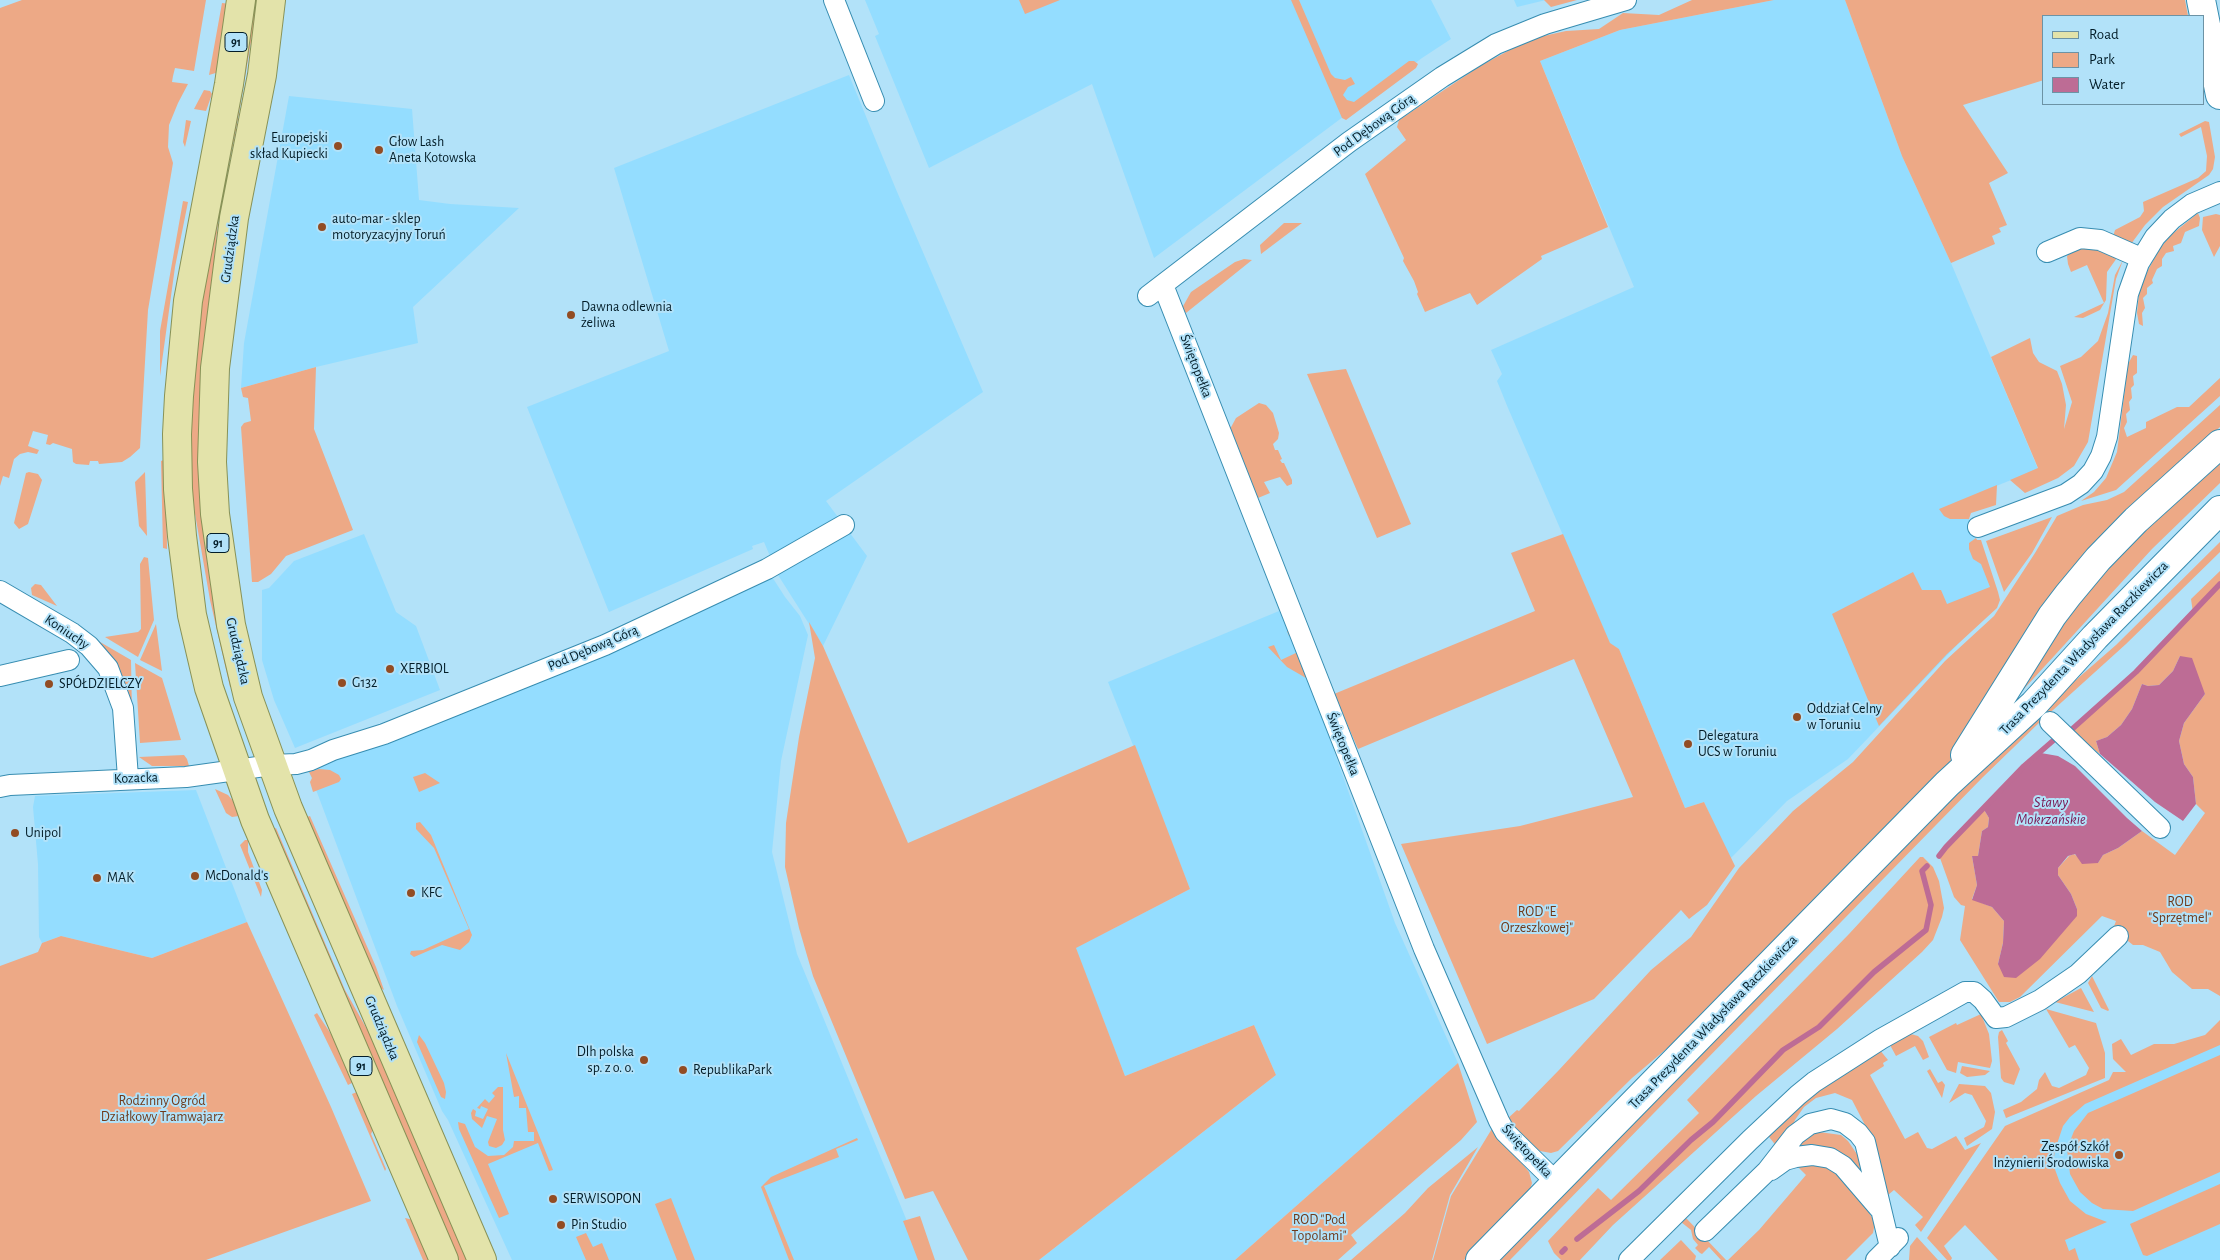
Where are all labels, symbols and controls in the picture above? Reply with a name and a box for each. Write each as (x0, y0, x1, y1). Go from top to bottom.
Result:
legend (2042, 15, 2205, 105)
text: Road (2089, 27, 2119, 42)
road number: 91 (225, 32, 247, 52)
text: Park (2089, 52, 2115, 67)
text: Water (2089, 77, 2125, 92)
street label: Pod Dębową Górą (1330, 90, 1418, 160)
place label: Europejski skład Kupiecki (250, 130, 328, 162)
place label: Głow Lash Aneta Kotowska (389, 134, 476, 166)
marker: Europejski skład Kupiecki (332, 140, 344, 152)
marker: Głow Lash Aneta Kotowska (373, 144, 385, 156)
place label: auto-mar - sklep motoryzacyjny Toruń (332, 211, 446, 243)
street label: Grudziądzka (217, 214, 243, 284)
marker: auto-mar - sklep motoryzacyjny Toruń (316, 221, 328, 233)
place label: Dawna odlewnia żeliwa (581, 299, 672, 332)
marker: Dawna odlewnia żeliwa (565, 309, 577, 321)
street label: Świętopełka (1176, 332, 1216, 400)
road number: 91 (207, 534, 229, 552)
street label: Trasa Prezydenta Władysława Raczkiewicza (1996, 558, 2172, 738)
street label: Koniuchy (41, 611, 93, 653)
street label: Grudziądzka (222, 616, 254, 686)
street label: Pod Dębową Górą (545, 621, 641, 675)
place label: XERBIOL (400, 661, 449, 677)
marker: XERBIOL (384, 663, 396, 675)
place label: G132 (352, 675, 377, 691)
place label: SPÓŁDZIELCZY (59, 676, 142, 692)
marker: G132 (336, 677, 348, 689)
marker: SPÓŁDZIELCZY (43, 678, 55, 690)
place label: Oddział Celny w Toruniu (1807, 701, 1882, 734)
street label: Świętopełka (1323, 710, 1363, 778)
marker: Oddział Celny w Toruniu (1791, 711, 1803, 723)
place label: Delegatura UCS w Toruniu (1698, 728, 1777, 760)
marker: Delegatura UCS w Toruniu (1682, 738, 1694, 750)
street label: Kozacka (114, 769, 158, 787)
water label: Stawy Mokrzańskie (2016, 793, 2086, 828)
place label: Unipol (25, 825, 62, 841)
marker: Unipol (9, 827, 21, 839)
place label: McDonald's (205, 868, 268, 884)
place label: MAK (107, 870, 134, 886)
marker: McDonald's (189, 870, 201, 882)
marker: MAK (91, 872, 103, 884)
place label: KFC (421, 885, 442, 901)
marker: KFC (405, 887, 417, 899)
park label: ROD "Sprzętmel" (2148, 894, 2212, 926)
park label: ROD "E Orzeszkowej" (1501, 904, 1573, 936)
street label: Trasa Prezydenta Władysława Raczkiewicza (1625, 932, 1801, 1112)
street label: Grudziądzka (361, 993, 403, 1063)
place label: Dlh polska sp. z o. o. (577, 1044, 634, 1076)
marker: Dlh polska sp. z o. o. (638, 1054, 650, 1066)
road number: 91 (350, 1056, 372, 1076)
place label: RepublikaPark (693, 1062, 772, 1078)
marker: RepublikaPark (677, 1064, 689, 1076)
park label: Rodzinny Ogród Działkowy Tramwajarz (101, 1093, 223, 1126)
street label: Świętopełka (1498, 1121, 1556, 1181)
place label: Zespół Szkół Inżynierii Środowiska (1993, 1139, 2109, 1172)
marker: Zespół Szkół Inżynierii Środowiska (2113, 1149, 2125, 1161)
place label: SERWISOPON (563, 1191, 641, 1207)
marker: SERWISOPON (547, 1193, 559, 1205)
park label: ROD "Pod Topolami" (1291, 1212, 1347, 1244)
place label: Pin Studio (571, 1217, 627, 1233)
marker: Pin Studio (555, 1219, 567, 1231)

